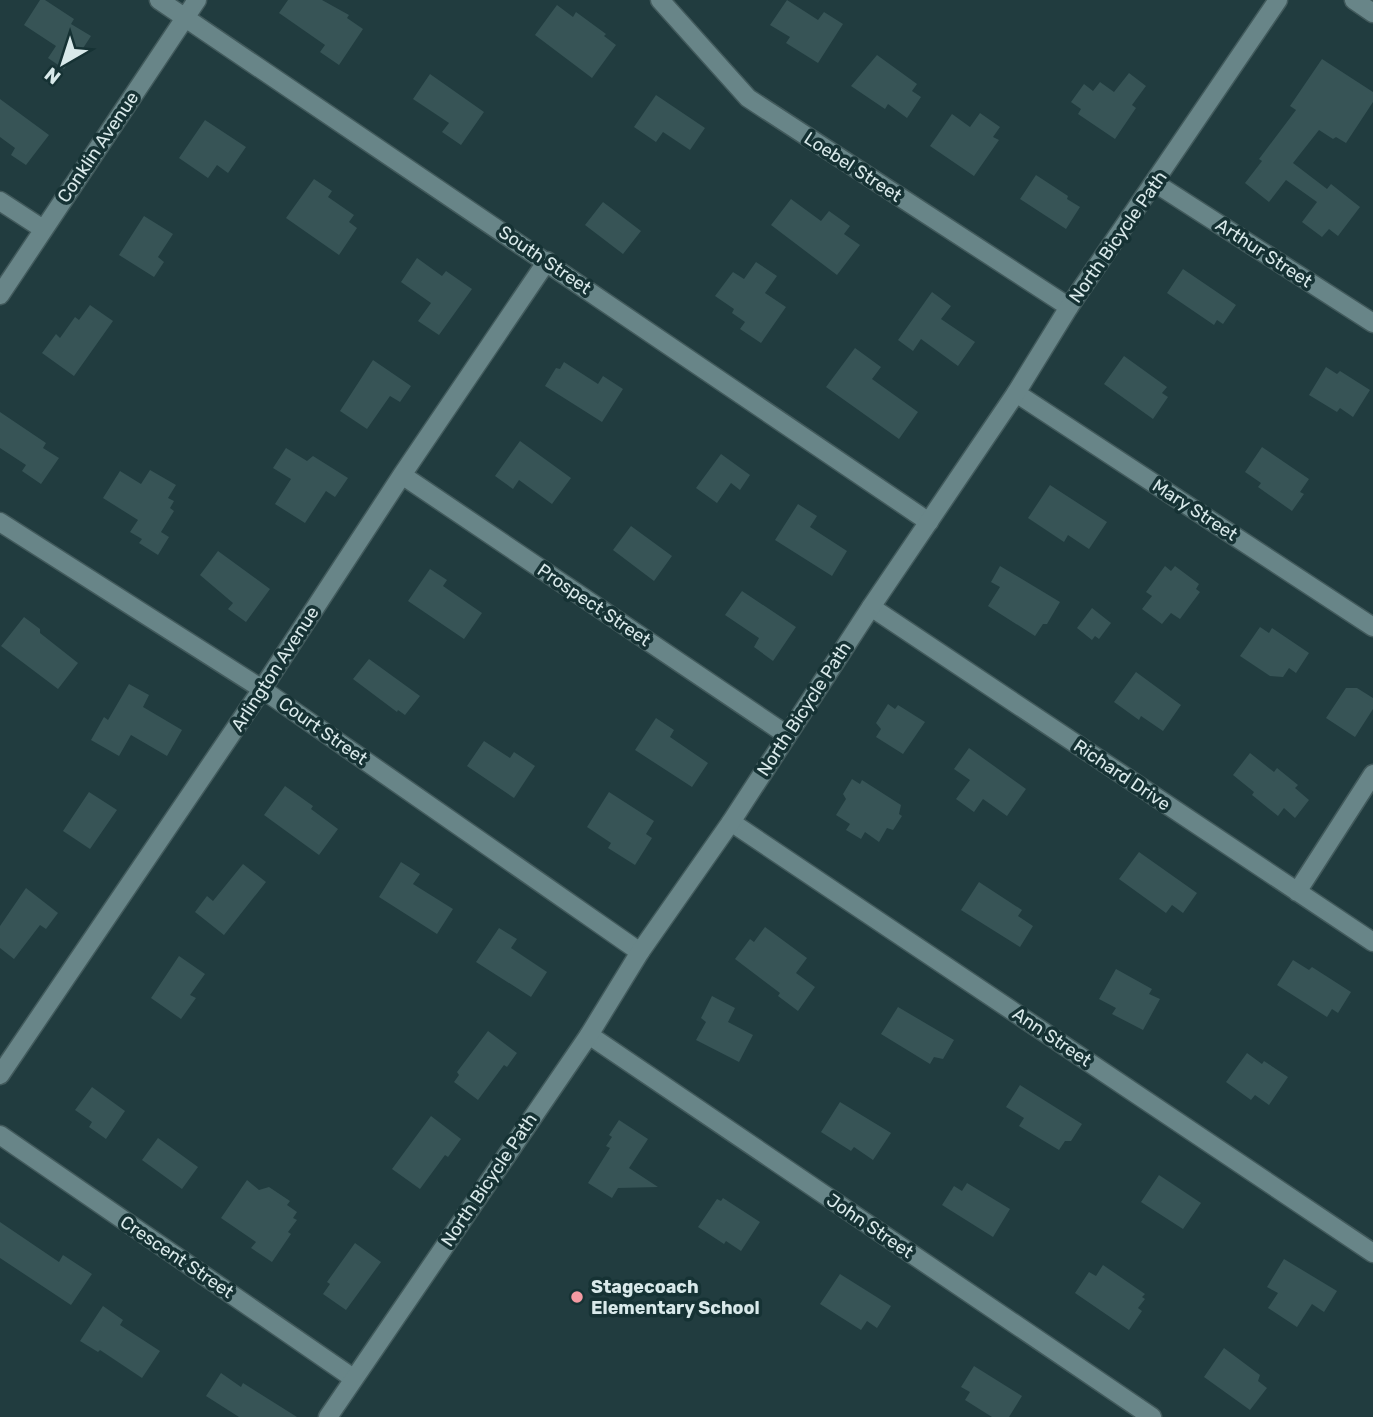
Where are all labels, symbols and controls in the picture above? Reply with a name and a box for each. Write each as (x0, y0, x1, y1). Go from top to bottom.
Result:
north arrow (28, 28, 98, 98)
text: N (40, 63, 65, 89)
street label: Conklin Avenue (53, 87, 143, 207)
street label: Loebel Street (800, 127, 906, 207)
street label: North Bicycle Path (1064, 167, 1172, 307)
street label: Arthur Street (1212, 214, 1316, 292)
street label: South Street (495, 221, 595, 299)
street label: Mary Street (1148, 474, 1242, 546)
street label: Prospect Street (533, 559, 655, 651)
street label: Arlington Avenue (226, 602, 324, 736)
street label: North Bicycle Path (752, 638, 856, 780)
street label: Court Street (274, 692, 372, 770)
street label: Richard Drive (1069, 735, 1175, 815)
street label: Ann Street (1008, 1003, 1096, 1071)
street label: North Bicycle Path (436, 1109, 542, 1251)
street label: John Street (822, 1189, 918, 1263)
street label: Crescent Street (116, 1211, 238, 1303)
place label: Stagecoach Elementary School (591, 1276, 760, 1319)
marker: Stagecoach Elementary School (569, 1289, 585, 1305)

